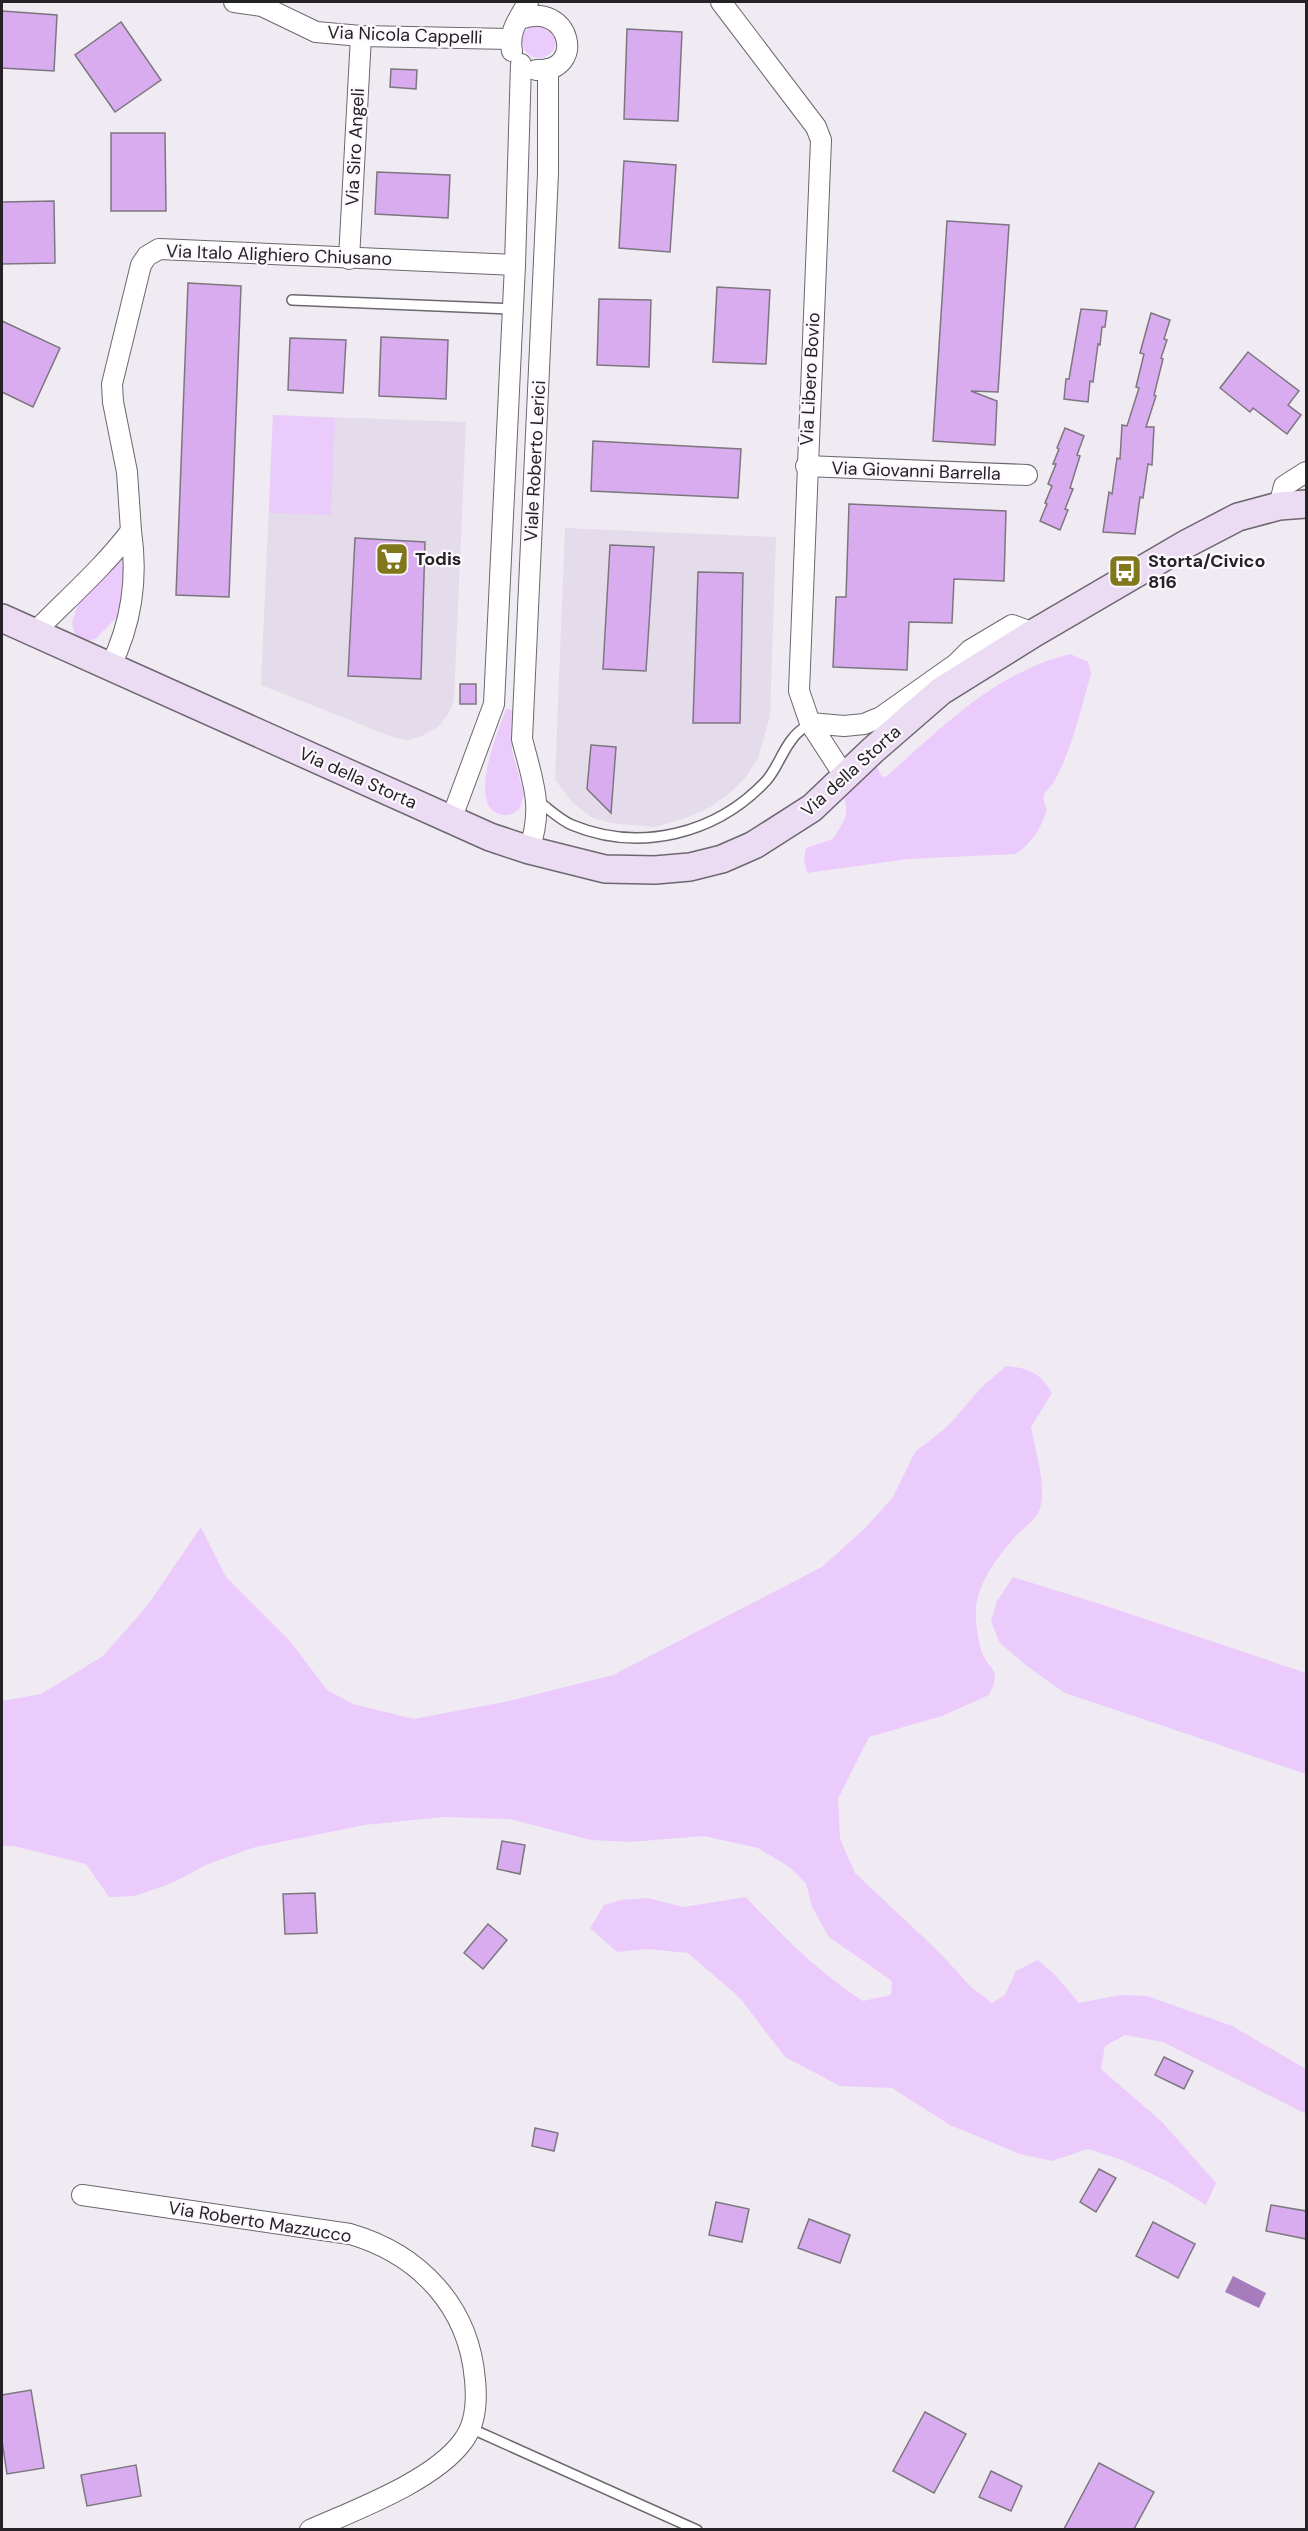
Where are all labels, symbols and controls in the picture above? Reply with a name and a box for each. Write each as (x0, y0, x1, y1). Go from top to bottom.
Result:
street label: Via Nicola Cappelli (327, 20, 483, 50)
street label: Via Siro Angeli (340, 87, 370, 207)
street label: Via Italo Alighiero Chiusano (166, 239, 392, 271)
street label: Via Libero Bovio (795, 312, 825, 446)
street label: Viale Roberto Lerici (519, 380, 551, 542)
street label: Via Giovanni Barrella (831, 456, 1001, 486)
supermarket icon: Todis (374, 541, 410, 577)
place label: Todis (415, 547, 461, 571)
place label: Storta/Civico 816 (1148, 549, 1266, 594)
bus stop icon: Storta/Civico 816 (1107, 553, 1143, 589)
street label: Via della Storta (796, 720, 906, 822)
street label: Via della Storta (295, 741, 421, 815)
street label: Via Roberto Mazzucco (167, 2196, 353, 2248)

